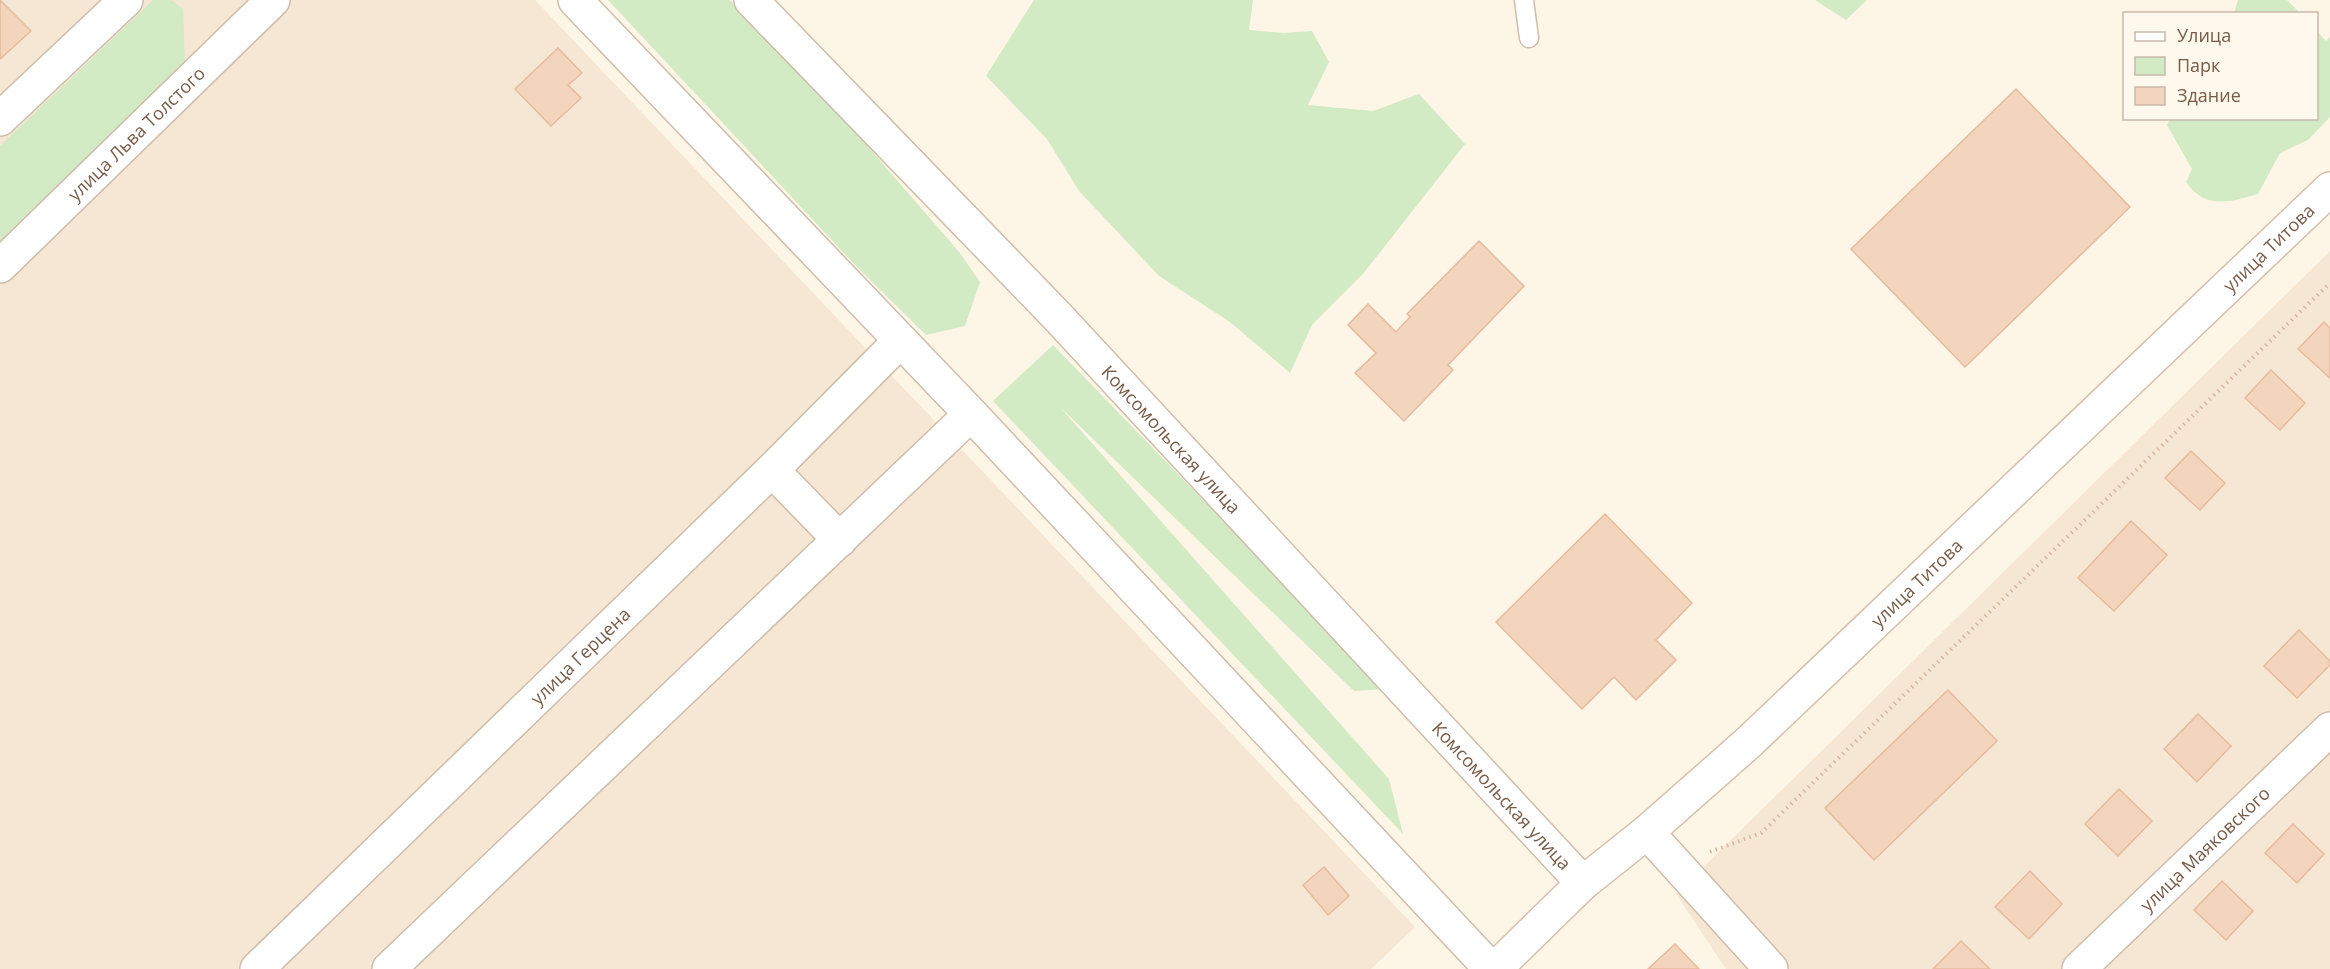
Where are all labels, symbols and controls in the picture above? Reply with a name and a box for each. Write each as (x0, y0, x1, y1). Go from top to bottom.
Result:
legend (2123, 12, 2318, 120)
text: Улица (2177, 23, 2231, 47)
text: Парк (2177, 53, 2221, 77)
street label: улица Льва Толстого (62, 61, 210, 206)
text: Здание (2177, 83, 2241, 107)
street label: улица Титова (2217, 198, 2319, 297)
street label: Комсомольская улица (1097, 360, 1246, 519)
street label: улица Титова (1865, 533, 1967, 632)
street label: улица Герцена (525, 602, 635, 710)
street label: Комсомольская улица (1427, 716, 1577, 875)
street label: улица Маяковского (2135, 781, 2275, 916)

